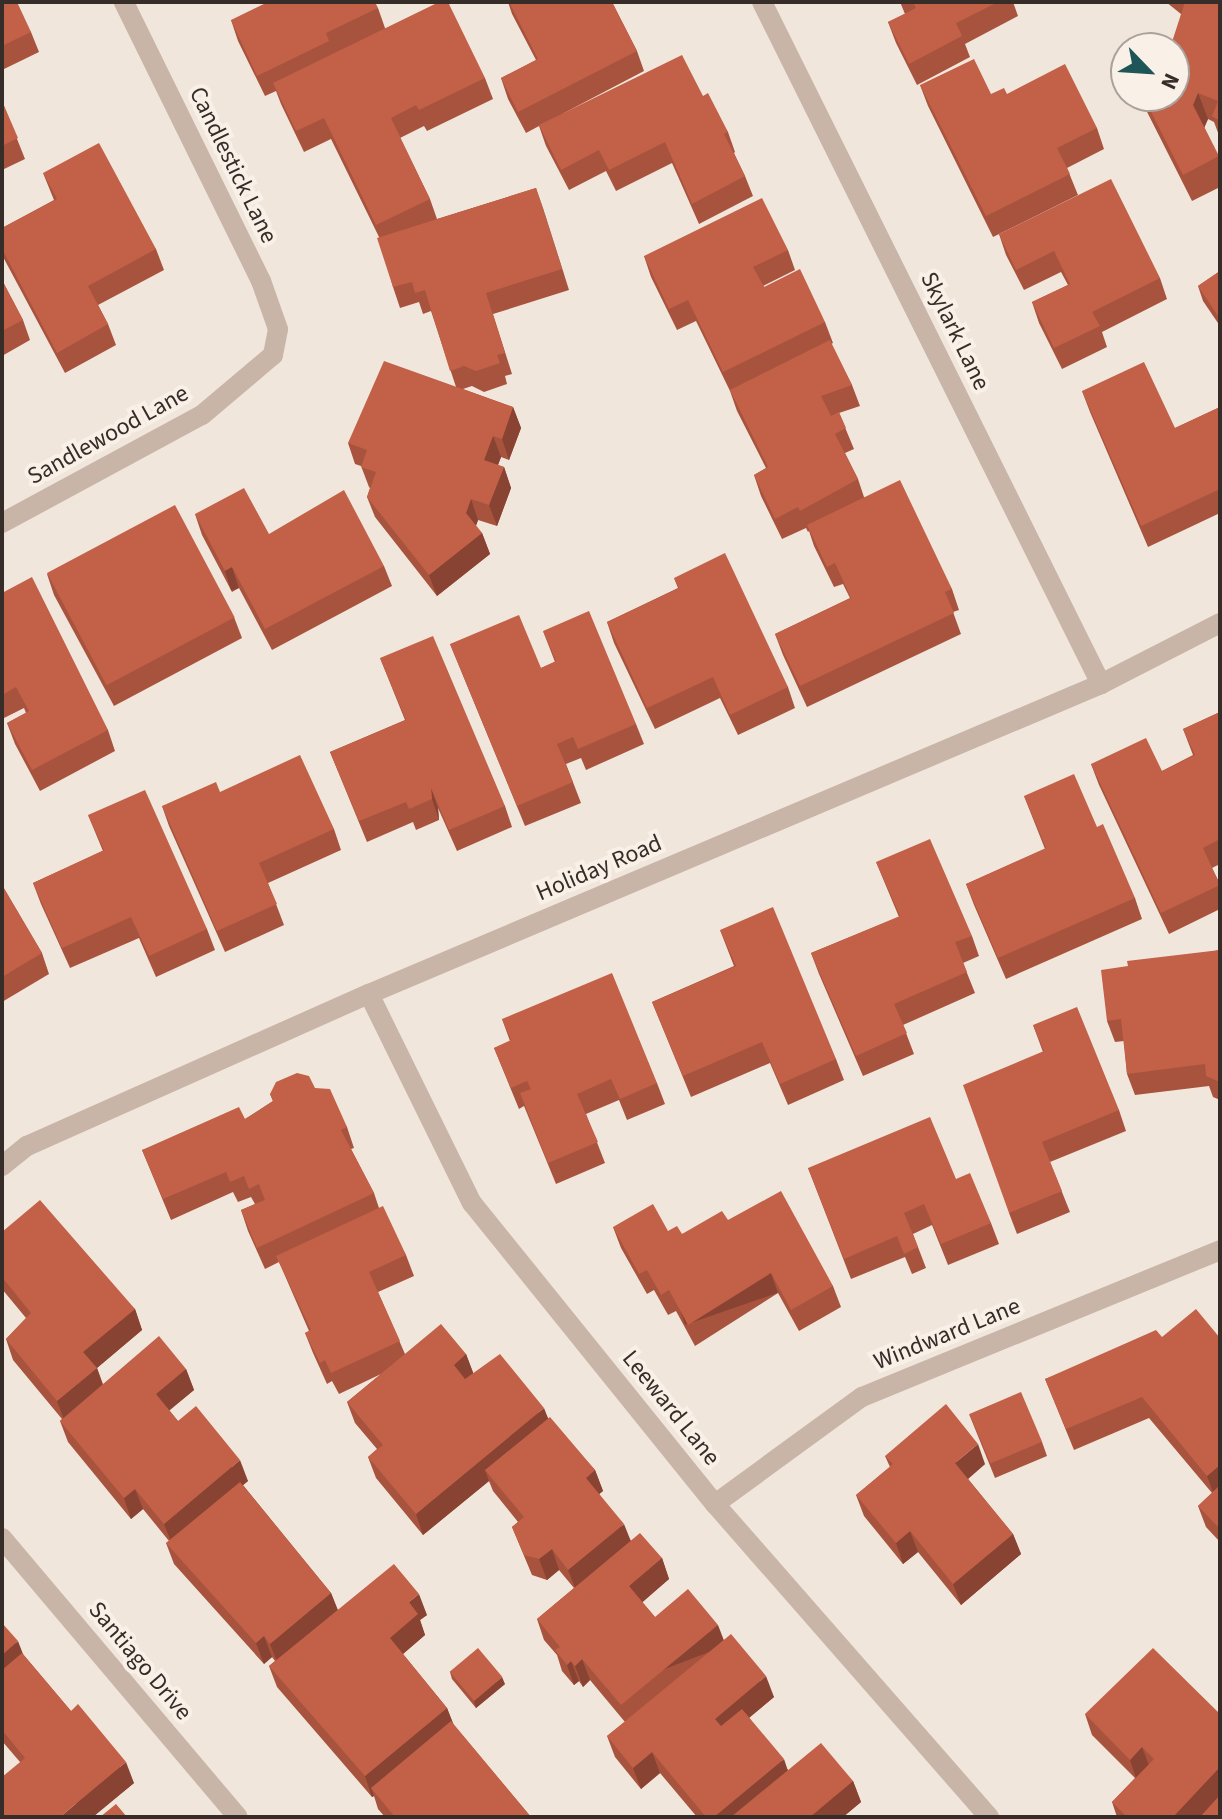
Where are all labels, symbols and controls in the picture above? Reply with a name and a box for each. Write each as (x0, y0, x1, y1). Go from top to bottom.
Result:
north arrow (1110, 32, 1190, 112)
text: N (1152, 68, 1188, 95)
street label: Candlestick Lane (183, 82, 283, 248)
street label: Skylark Lane (914, 267, 996, 395)
street label: Sandlewood Lane (22, 379, 194, 491)
street label: Holiday Road (532, 829, 666, 907)
street label: Windward Lane (870, 1292, 1024, 1376)
street label: Leeward Lane (616, 1345, 726, 1471)
street label: Santiago Drive (82, 1596, 198, 1726)

